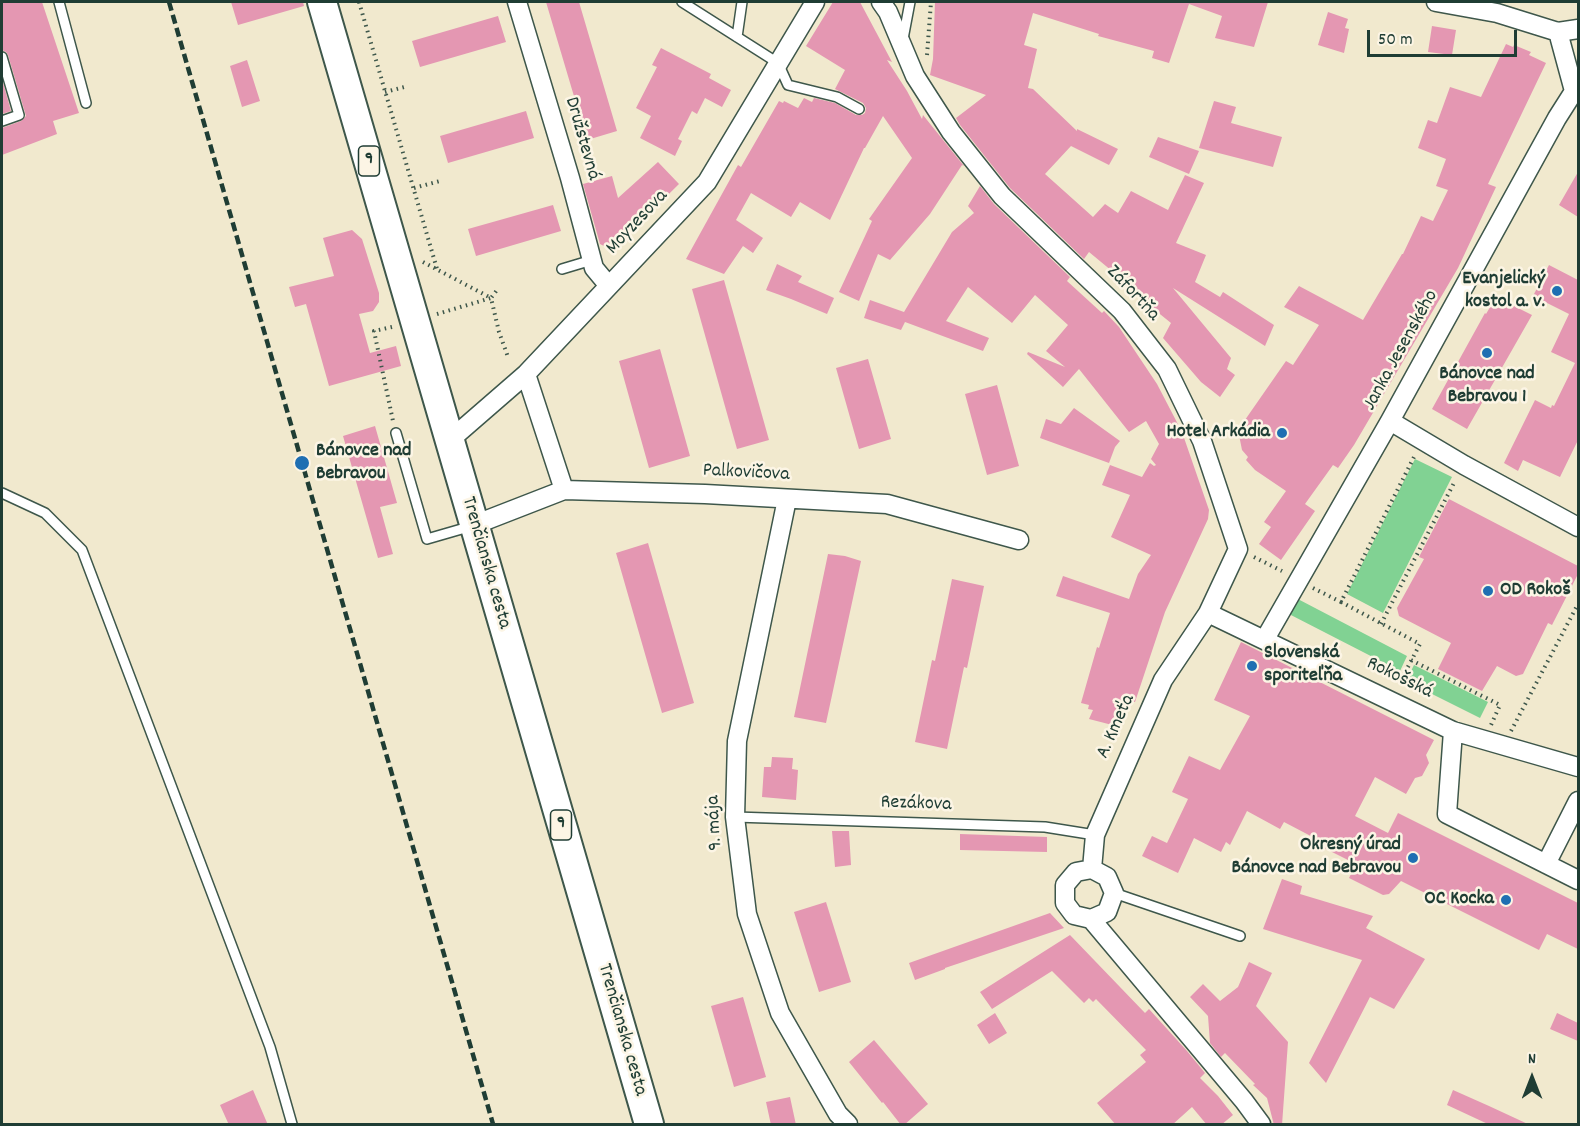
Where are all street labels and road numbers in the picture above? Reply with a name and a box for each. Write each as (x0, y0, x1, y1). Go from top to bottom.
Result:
street label: Družstevná (558, 95, 604, 183)
road number: 9 (358, 146, 380, 176)
street label: Moyzesova (602, 186, 674, 260)
street label: Záfortňa (1100, 261, 1164, 327)
street label: Janka Jesenského (1359, 287, 1445, 415)
street label: Palkovičova (702, 460, 790, 488)
street label: Trenčianska cesta (455, 494, 515, 632)
street label: Rokošská (1362, 653, 1436, 705)
street label: A. Kmeťa (1092, 691, 1142, 763)
street label: Rezákova (880, 792, 952, 818)
street label: 9. mája (703, 795, 729, 851)
road number: 9 (550, 810, 572, 840)
street label: Trenčianska cesta (591, 961, 651, 1099)

